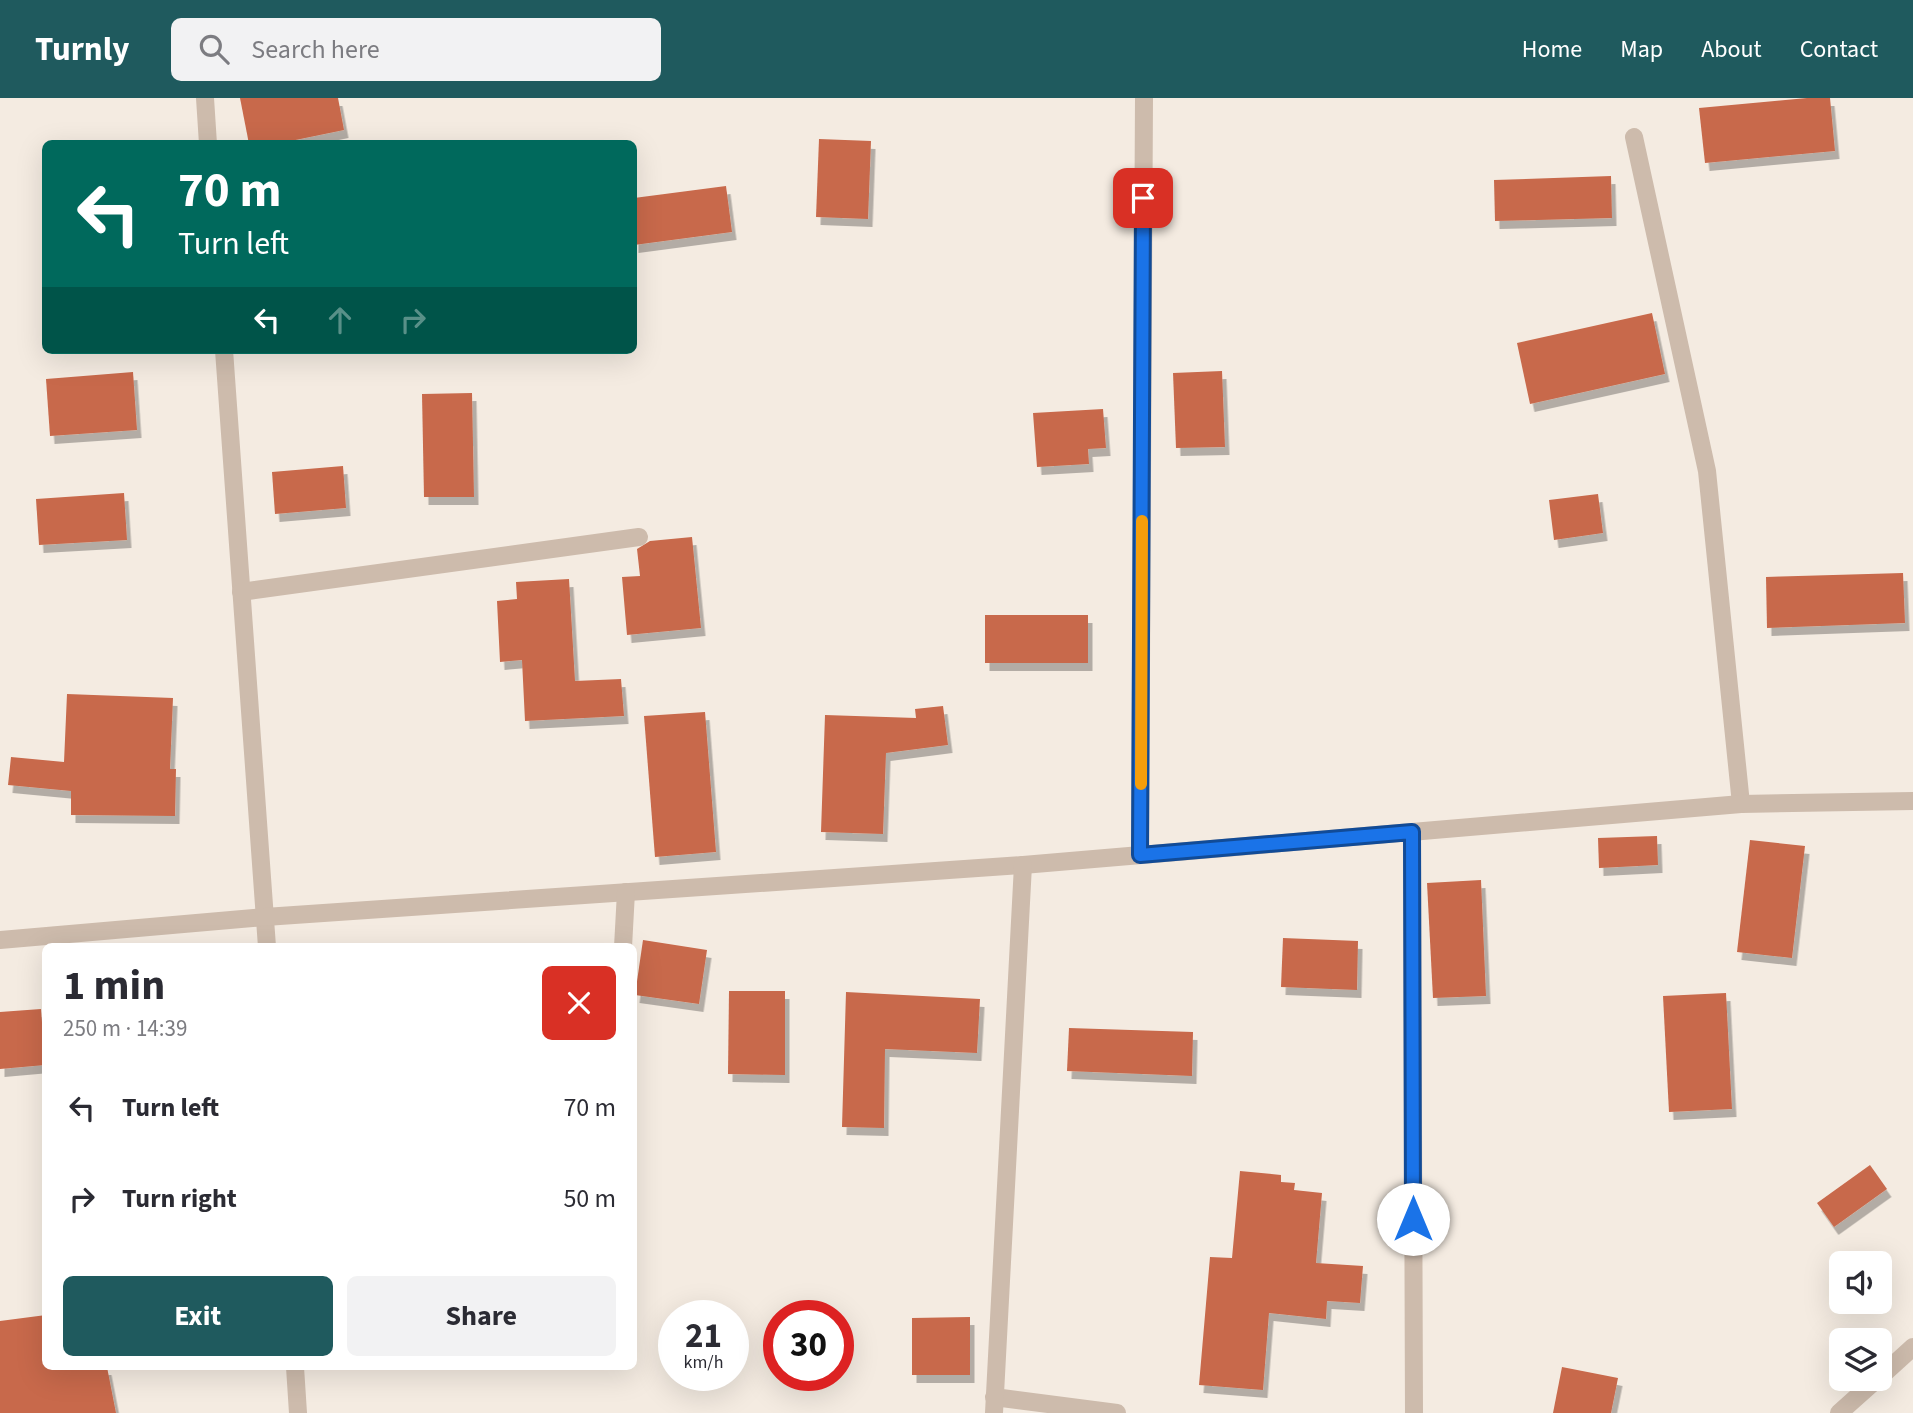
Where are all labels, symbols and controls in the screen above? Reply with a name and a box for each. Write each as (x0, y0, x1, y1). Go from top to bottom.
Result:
search box (171, 18, 661, 81)
text: Turnly (35, 26, 129, 73)
icon: search (195, 30, 233, 68)
text: Search here (251, 31, 380, 68)
text: Home (1522, 32, 1582, 67)
text: Map (1620, 32, 1663, 67)
text: About (1701, 32, 1762, 67)
text: Contact (1800, 32, 1878, 67)
text: 70 m (178, 156, 282, 226)
icon: left (63, 168, 154, 259)
pin (1113, 168, 1173, 228)
icon: arrive (1124, 179, 1162, 217)
text: Turn left (178, 221, 289, 267)
icon: left (248, 301, 286, 339)
icon: ahead (321, 301, 359, 339)
icon: right (394, 301, 432, 339)
text: 1 min (63, 956, 165, 1016)
button: close (542, 966, 616, 1040)
text: 250 m · 14:39 (63, 1012, 187, 1045)
icon: left (63, 1089, 101, 1127)
text: Turn left (122, 1089, 219, 1126)
text: 70 m (563, 1089, 616, 1126)
icon: right (63, 1180, 101, 1218)
text: Turn right (122, 1180, 237, 1217)
text: 50 m (563, 1180, 616, 1217)
position arrow (1376, 1182, 1450, 1256)
map controls (1829, 1251, 1892, 1391)
button: sound (1829, 1251, 1892, 1314)
button: Exit (63, 1276, 333, 1356)
button: Share (347, 1276, 616, 1356)
speed limit sign: 30 (763, 1300, 854, 1391)
text: 21 (685, 1311, 722, 1361)
button: layers (1829, 1328, 1892, 1391)
text: km/h (684, 1350, 723, 1375)

